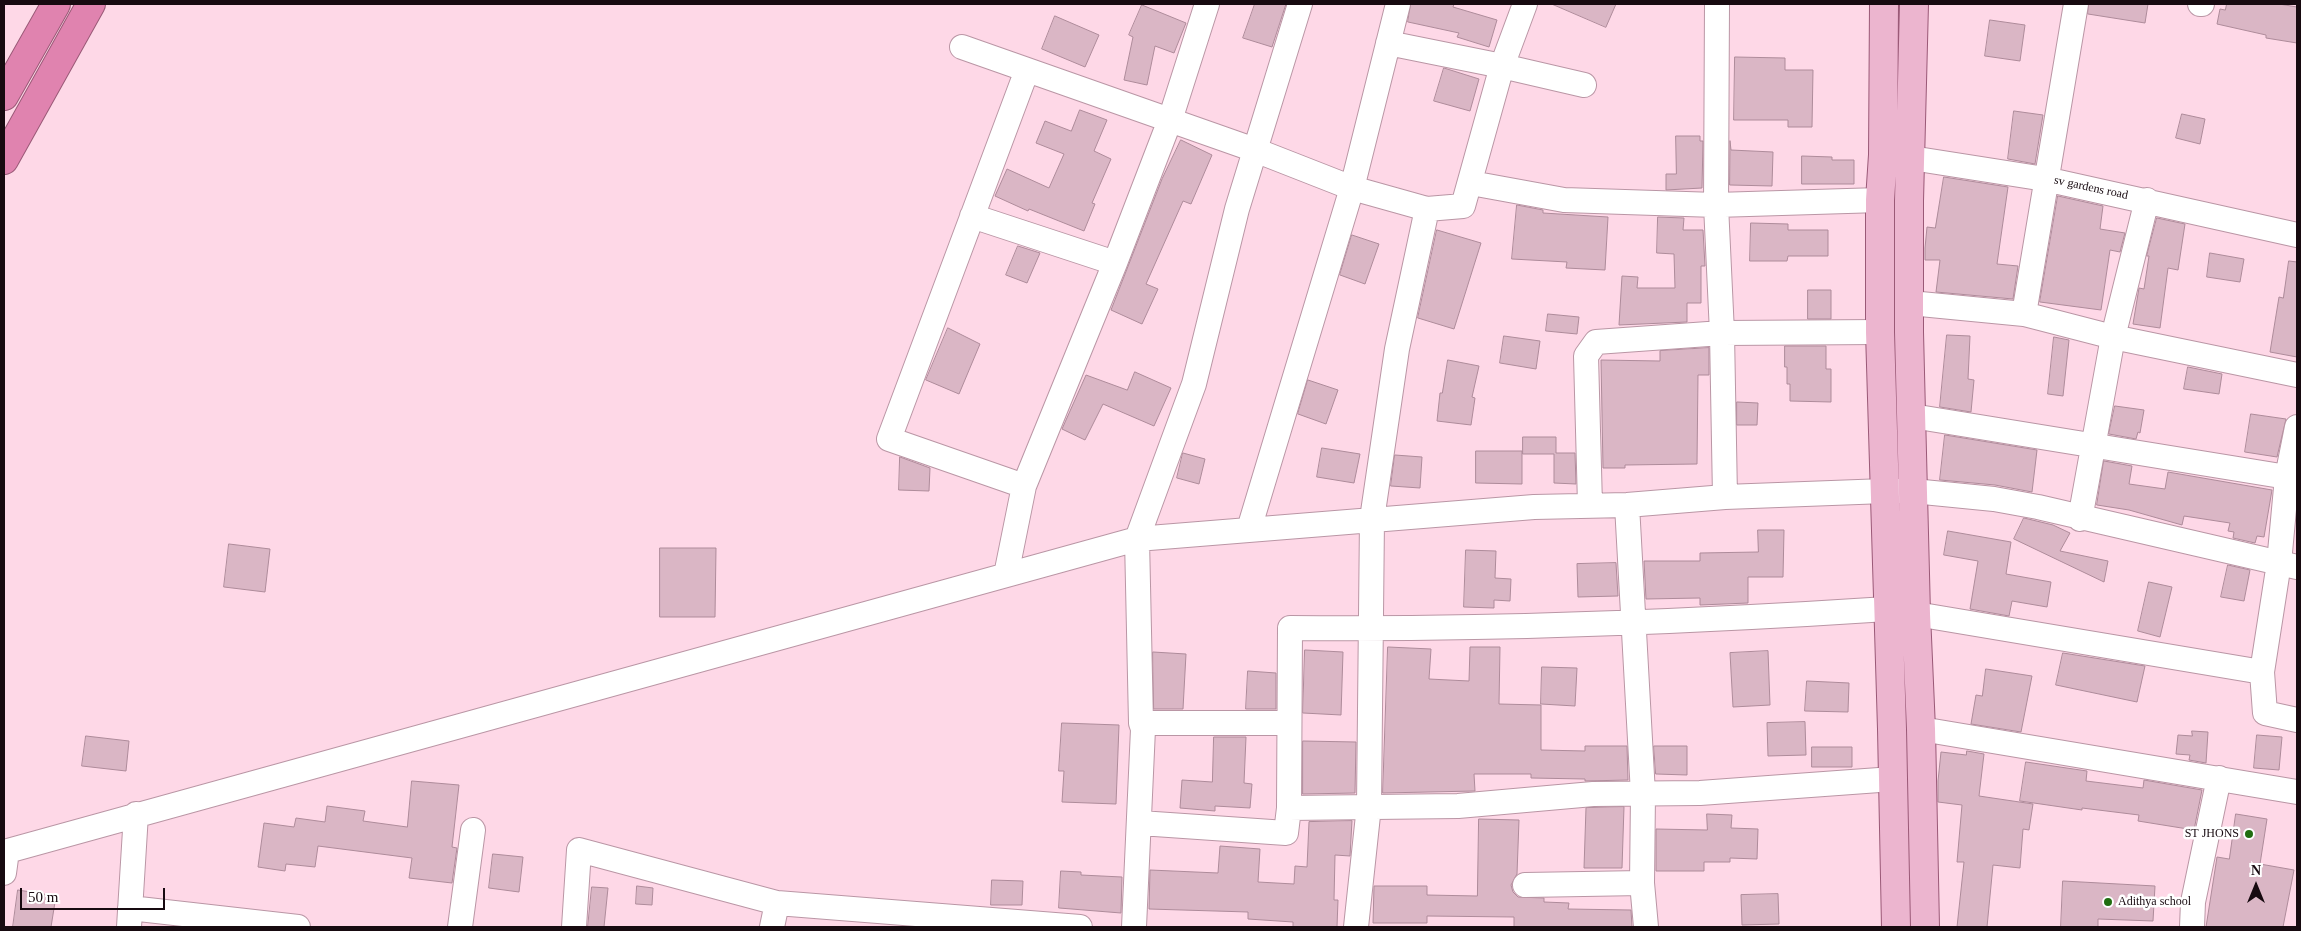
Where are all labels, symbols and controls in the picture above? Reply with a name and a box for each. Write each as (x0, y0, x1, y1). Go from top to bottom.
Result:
street label: sv gardens road (2053, 173, 2129, 203)
place label: ST JHONS (2185, 827, 2239, 841)
marker: ST JHONS (2243, 828, 2255, 840)
north arrow (2231, 861, 2281, 911)
text: N (2251, 863, 2261, 878)
scale bar (22, 878, 168, 910)
text: 50 m (28, 889, 58, 905)
place label: Adithya school (2118, 895, 2191, 909)
marker: Adithya school (2102, 896, 2114, 908)

